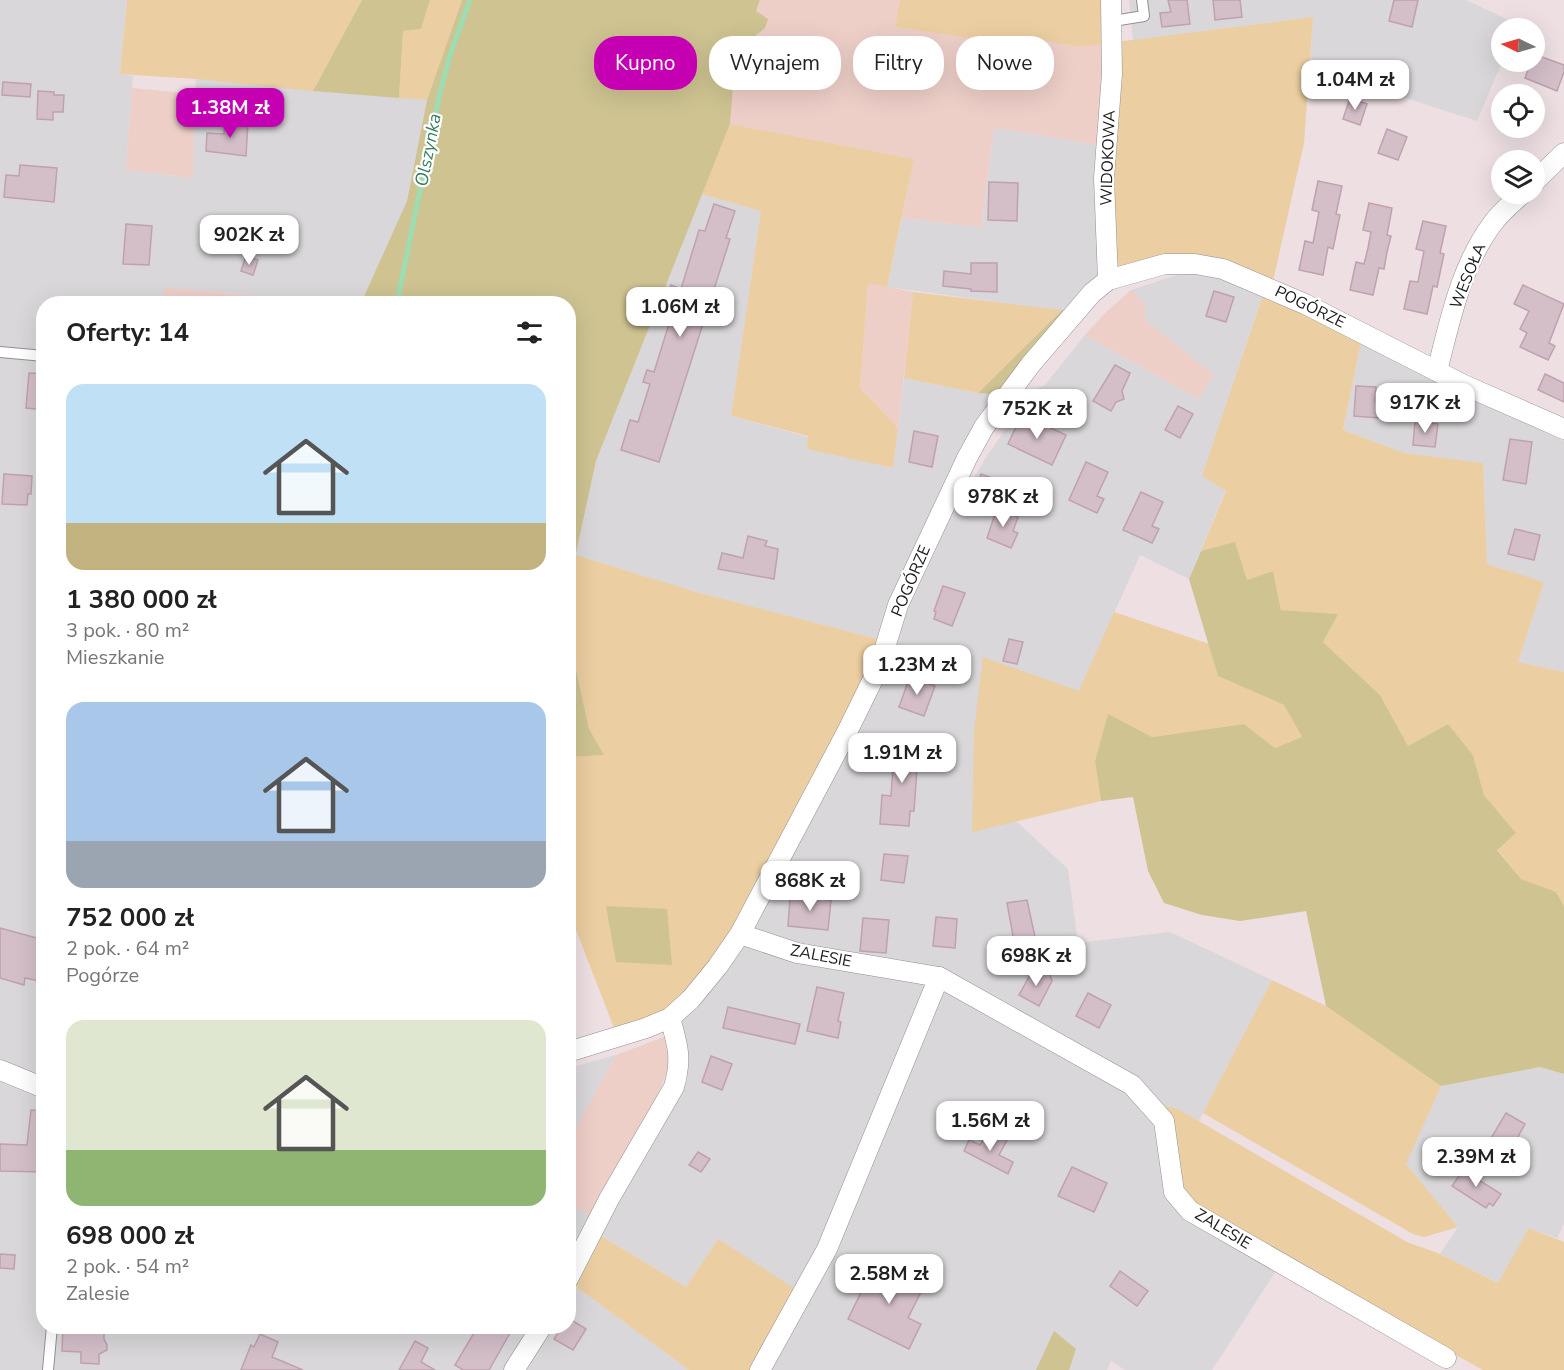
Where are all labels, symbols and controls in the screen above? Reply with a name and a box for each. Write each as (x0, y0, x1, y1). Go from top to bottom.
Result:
north arrow (1491, 18, 1545, 72)
map controls (1491, 18, 1545, 204)
chip: Kupno (594, 36, 697, 90)
chip: Wynajem (709, 36, 841, 90)
chip: Filtry (853, 36, 944, 90)
chip: Nowe (956, 36, 1054, 90)
pin: 1.04M zł (1293, 60, 1417, 111)
text: 1.04M zł (1315, 66, 1395, 93)
button: locate (1491, 84, 1545, 138)
pin: 1.38M zł (168, 88, 292, 139)
text: 1.38M zł (190, 94, 270, 121)
street label: WIDOKOWA (1095, 109, 1121, 206)
water label: Olszynka (409, 112, 447, 188)
button: layers (1491, 150, 1545, 204)
pin: 902K zł (194, 215, 304, 266)
text: 902K zł (214, 221, 284, 248)
street label: WESOŁA (1445, 240, 1491, 312)
street label: POGÓRZE (1271, 281, 1349, 333)
pin: 1.06M zł (618, 287, 742, 338)
text: 1.06M zł (640, 293, 720, 320)
text: Oferty: 14 (66, 315, 189, 350)
icon: filters (513, 316, 546, 349)
pin: 917K zł (1370, 383, 1480, 434)
pin: 752K zł (982, 389, 1092, 440)
text: 917K zł (1390, 389, 1460, 416)
text: 752K zł (1002, 395, 1072, 422)
icon: home (252, 423, 360, 531)
pin: 978K zł (948, 477, 1058, 528)
text: 978K zł (968, 483, 1038, 510)
street label: POGÓRZE (886, 542, 936, 620)
text: 1 380 000 zł (66, 582, 217, 617)
text: 3 pok. · 80 m² (66, 617, 189, 644)
text: Mieszkanie (66, 644, 164, 671)
pin: 1.23M zł (855, 645, 979, 696)
text: 1.23M zł (877, 651, 957, 678)
pin: 1.91M zł (840, 733, 964, 784)
text: 1.91M zł (862, 739, 942, 766)
icon: home (252, 741, 360, 849)
pin: 868K zł (755, 861, 865, 912)
text: 868K zł (775, 867, 845, 894)
text: 752 000 zł (66, 900, 194, 935)
text: 2 pok. · 64 m² (66, 935, 189, 962)
pin: 698K zł (981, 936, 1091, 987)
street label: ZALESIE (788, 939, 854, 973)
text: 698K zł (1001, 942, 1071, 969)
text: Pogórze (66, 962, 139, 989)
icon: home (252, 1059, 360, 1167)
pin: 1.56M zł (928, 1101, 1052, 1152)
text: 1.56M zł (950, 1107, 1030, 1134)
pin: 2.39M zł (1414, 1137, 1538, 1188)
text: 2.39M zł (1436, 1143, 1516, 1170)
street label: ZALESIE (1191, 1204, 1255, 1254)
text: 698 000 zł (66, 1218, 194, 1253)
text: 2 pok. · 54 m² (66, 1253, 189, 1280)
pin: 2.58M zł (827, 1254, 951, 1305)
text: 2.58M zł (849, 1260, 929, 1287)
text: Zalesie (66, 1280, 130, 1307)

